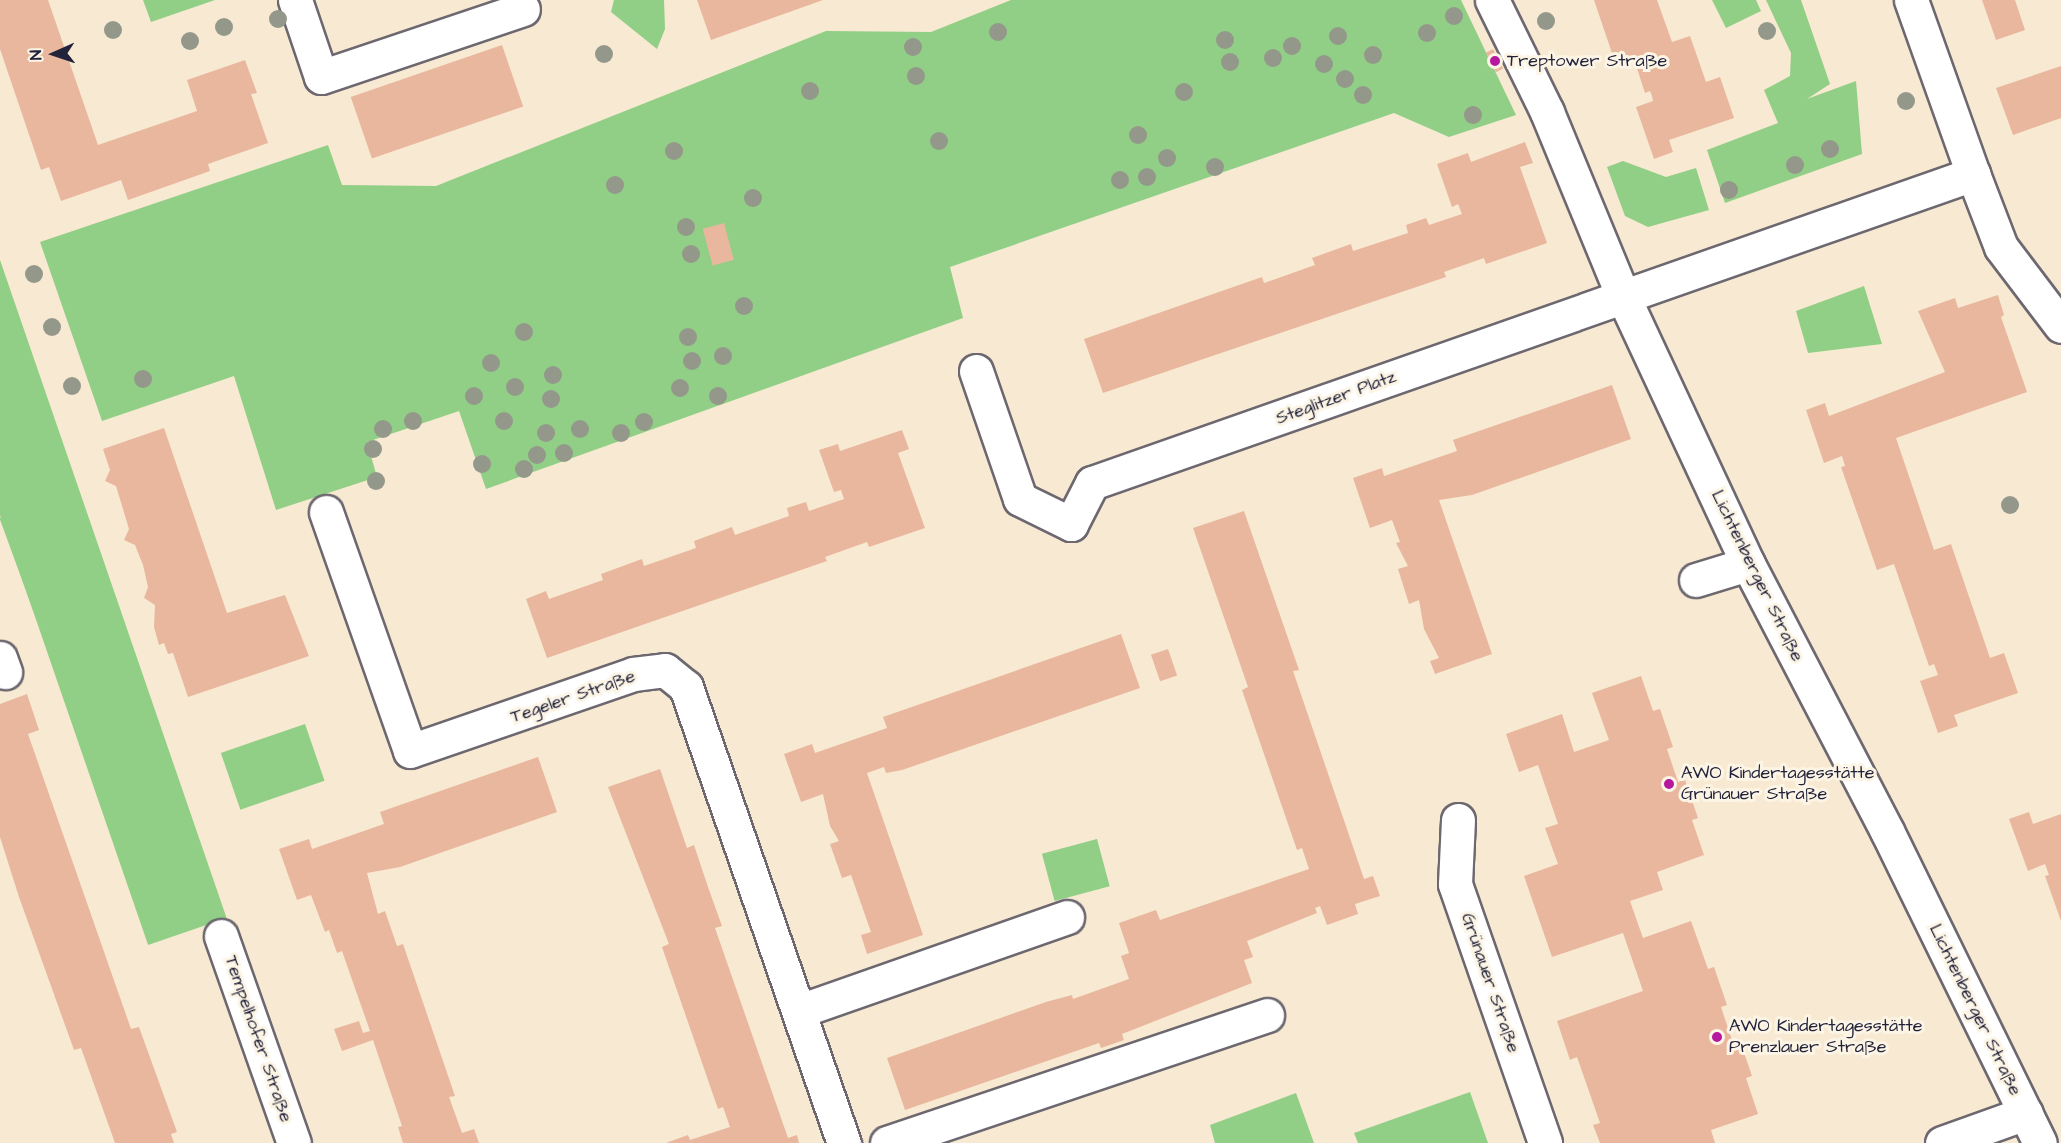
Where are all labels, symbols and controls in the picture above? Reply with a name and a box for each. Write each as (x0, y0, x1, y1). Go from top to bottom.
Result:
north arrow (24, 24, 84, 84)
text: N (25, 49, 47, 61)
place label: Treptower Straße (1507, 50, 1667, 72)
marker: Treptower Straße (1488, 54, 1502, 68)
street label: Steglitzer Platz (1273, 366, 1399, 430)
street label: Lichtenberger Straße (1706, 487, 1808, 665)
street label: Tegeler Straße (508, 666, 638, 728)
place label: AWO Kindertagesstätte Grünauer Straße (1681, 763, 1874, 806)
marker: AWO Kindertagesstätte Grünauer Straße (1662, 777, 1676, 791)
street label: Grünauer Straße (1456, 910, 1524, 1056)
street label: Lichtenberger Straße (1924, 921, 2026, 1099)
street label: Tempelhofer Straße (219, 953, 297, 1125)
place label: AWO Kindertagesstätte Prenzlauer Straße (1729, 1016, 1922, 1058)
marker: AWO Kindertagesstätte Prenzlauer Straße (1710, 1030, 1724, 1044)

